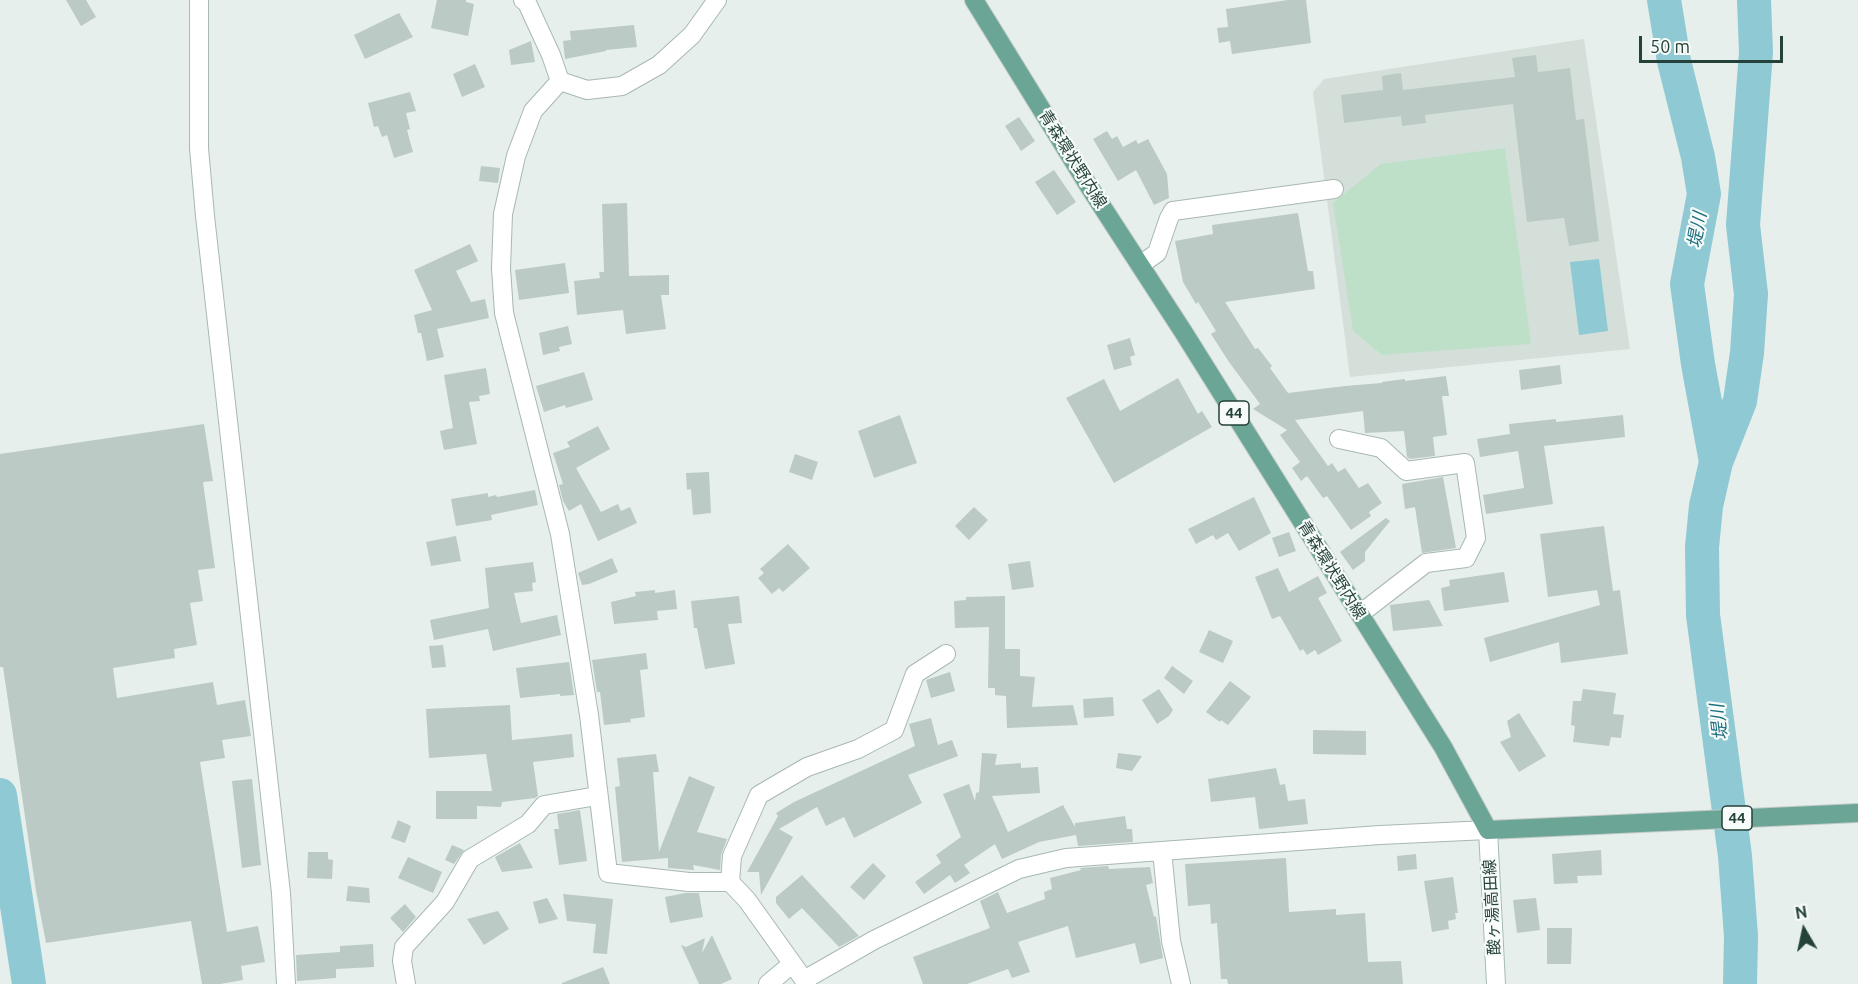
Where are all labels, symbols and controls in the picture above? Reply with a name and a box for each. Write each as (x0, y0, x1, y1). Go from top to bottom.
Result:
scale bar (1642, 24, 1786, 62)
text: 50 m (1650, 36, 1690, 56)
street label: 青森環状野内線 (1035, 106, 1111, 212)
water label: 堤川 (1683, 210, 1711, 250)
road number: 44 (1219, 401, 1249, 425)
street label: 青森環状野内線 (1294, 517, 1370, 623)
water label: 堤川 (1706, 703, 1732, 741)
road number: 44 (1722, 806, 1752, 830)
street label: 酸ヶ湯高田線 (1480, 859, 1504, 955)
north arrow (1774, 900, 1834, 960)
text: N (1794, 902, 1808, 922)

